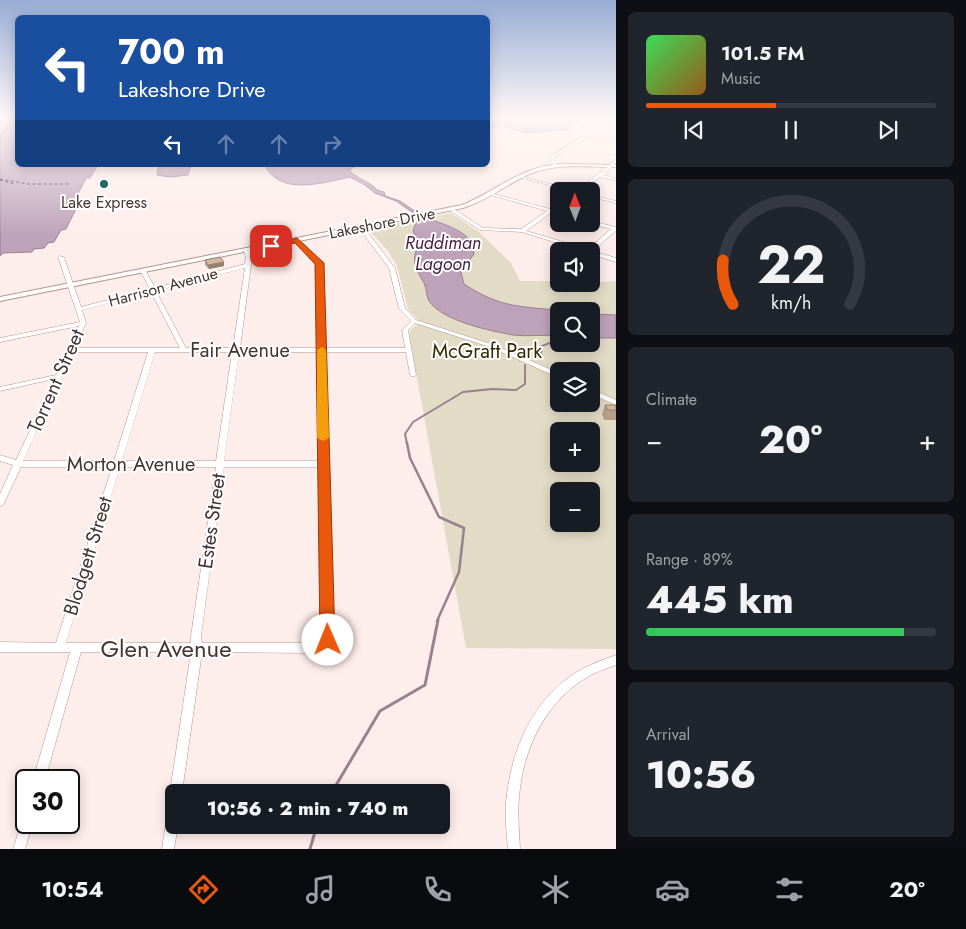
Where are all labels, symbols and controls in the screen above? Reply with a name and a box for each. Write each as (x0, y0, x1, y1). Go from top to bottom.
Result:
text: 700 m (118, 27, 225, 77)
icon: left (35, 35, 100, 100)
text: 101.5 FM (721, 40, 804, 67)
text: Music (721, 67, 761, 90)
text: Lakeshore Drive (118, 73, 266, 105)
icon: previous (680, 116, 708, 144)
icon: pause (777, 116, 805, 144)
icon: next (874, 116, 902, 144)
icon: left (159, 130, 187, 158)
icon: ahead (212, 130, 240, 158)
icon: ahead (265, 130, 293, 158)
icon: right (318, 130, 346, 158)
marker: Lake Express (98, 178, 110, 190)
north arrow (550, 182, 600, 232)
map controls (550, 182, 600, 532)
place label: Lake Express (61, 191, 147, 214)
street label: Lakeshore Drive (327, 201, 437, 245)
pin (250, 225, 292, 267)
text: 22 (757, 227, 825, 303)
water label: Ruddiman Lagoon (405, 230, 481, 277)
icon: arrive (257, 232, 285, 260)
button: sound (550, 242, 600, 292)
street label: Harrison Avenue (106, 261, 220, 313)
text: km/h (771, 290, 811, 316)
button: search (550, 302, 600, 352)
street label: Torrent Street (20, 324, 92, 438)
street label: Fair Avenue (190, 336, 290, 365)
park label: McGraft Park (432, 337, 542, 366)
button: layers (550, 362, 600, 412)
text: Climate (646, 388, 697, 411)
text: 20° (759, 412, 822, 467)
text: − (646, 420, 663, 461)
text: + (919, 420, 936, 461)
button: + (550, 422, 600, 472)
street label: Morton Avenue (67, 450, 195, 479)
street label: Estes Street (191, 471, 233, 571)
button: − (550, 482, 600, 532)
street label: Blodgett Street (56, 493, 120, 619)
text: Range · 89% (646, 548, 733, 571)
text: 445 km (646, 572, 794, 627)
position arrow (301, 613, 353, 665)
street label: Glen Avenue (100, 631, 232, 666)
text: Arrival (646, 723, 690, 746)
text: 10:56 (646, 747, 756, 802)
speed limit sign: 30 (15, 769, 80, 834)
text: 10:56 · 2 min · 740 m (207, 795, 408, 822)
icon: directions (186, 872, 221, 907)
icon: music (303, 872, 338, 907)
icon: phone (420, 872, 455, 907)
icon: climate (538, 872, 573, 907)
icon: car (655, 872, 690, 907)
icon: filters (772, 872, 807, 907)
text: 10:54 (41, 873, 104, 905)
text: 20° (889, 873, 925, 905)

